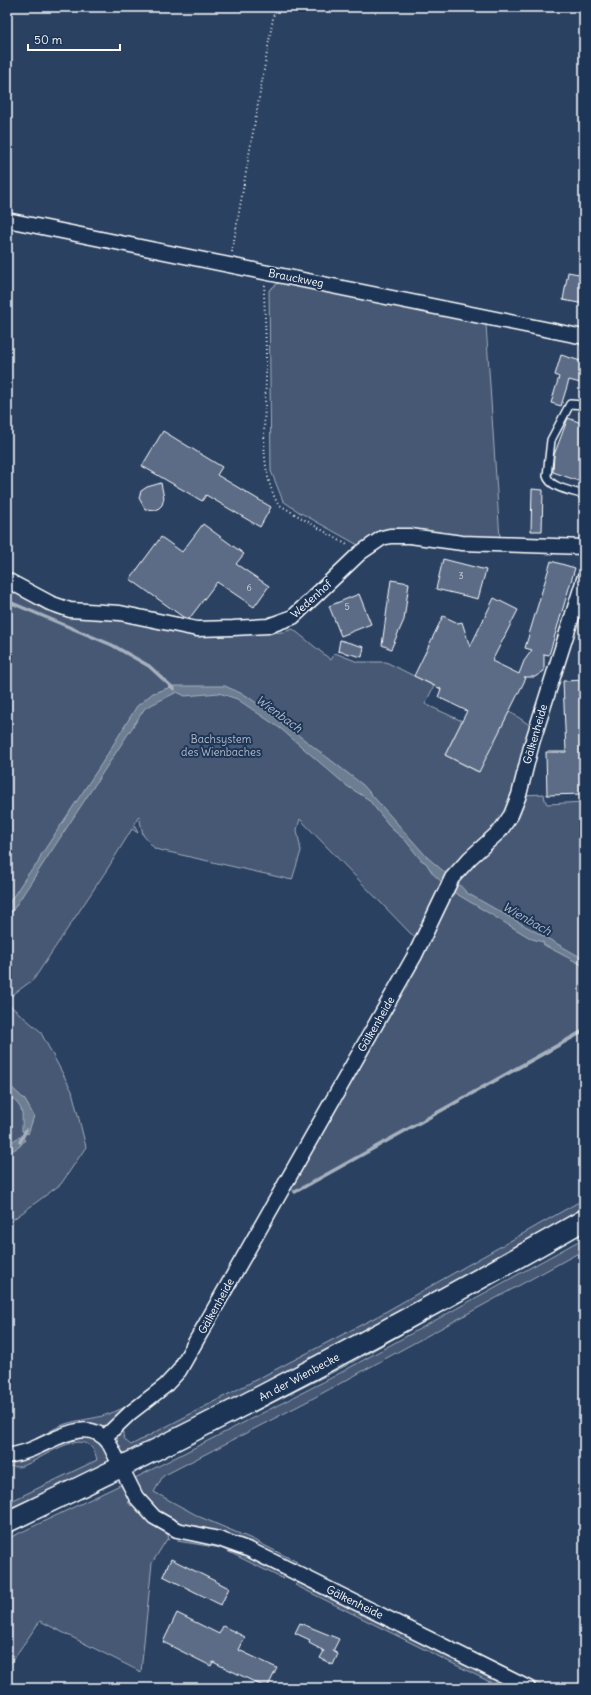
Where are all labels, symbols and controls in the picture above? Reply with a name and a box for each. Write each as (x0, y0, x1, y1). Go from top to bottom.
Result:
scale bar (28, 26, 120, 52)
text: 50 m (34, 32, 63, 47)
street label: Brauckweg (267, 266, 325, 290)
house number: 3 (458, 570, 464, 581)
street label: Wedenhof (288, 577, 335, 621)
house number: 6 (246, 582, 252, 593)
house number: 5 (344, 601, 350, 612)
water label: Wienbach (253, 692, 306, 736)
street label: Gälkenheide (520, 702, 550, 766)
park label: Bachsystem des Wienbaches (181, 732, 261, 759)
water label: Wienbach (500, 899, 555, 939)
street label: Gälkenheide (355, 994, 397, 1054)
street label: Gälkenheide (195, 1276, 237, 1336)
street label: An der Wienbecke (256, 1350, 342, 1404)
street label: Gälkenheide (324, 1582, 386, 1622)

